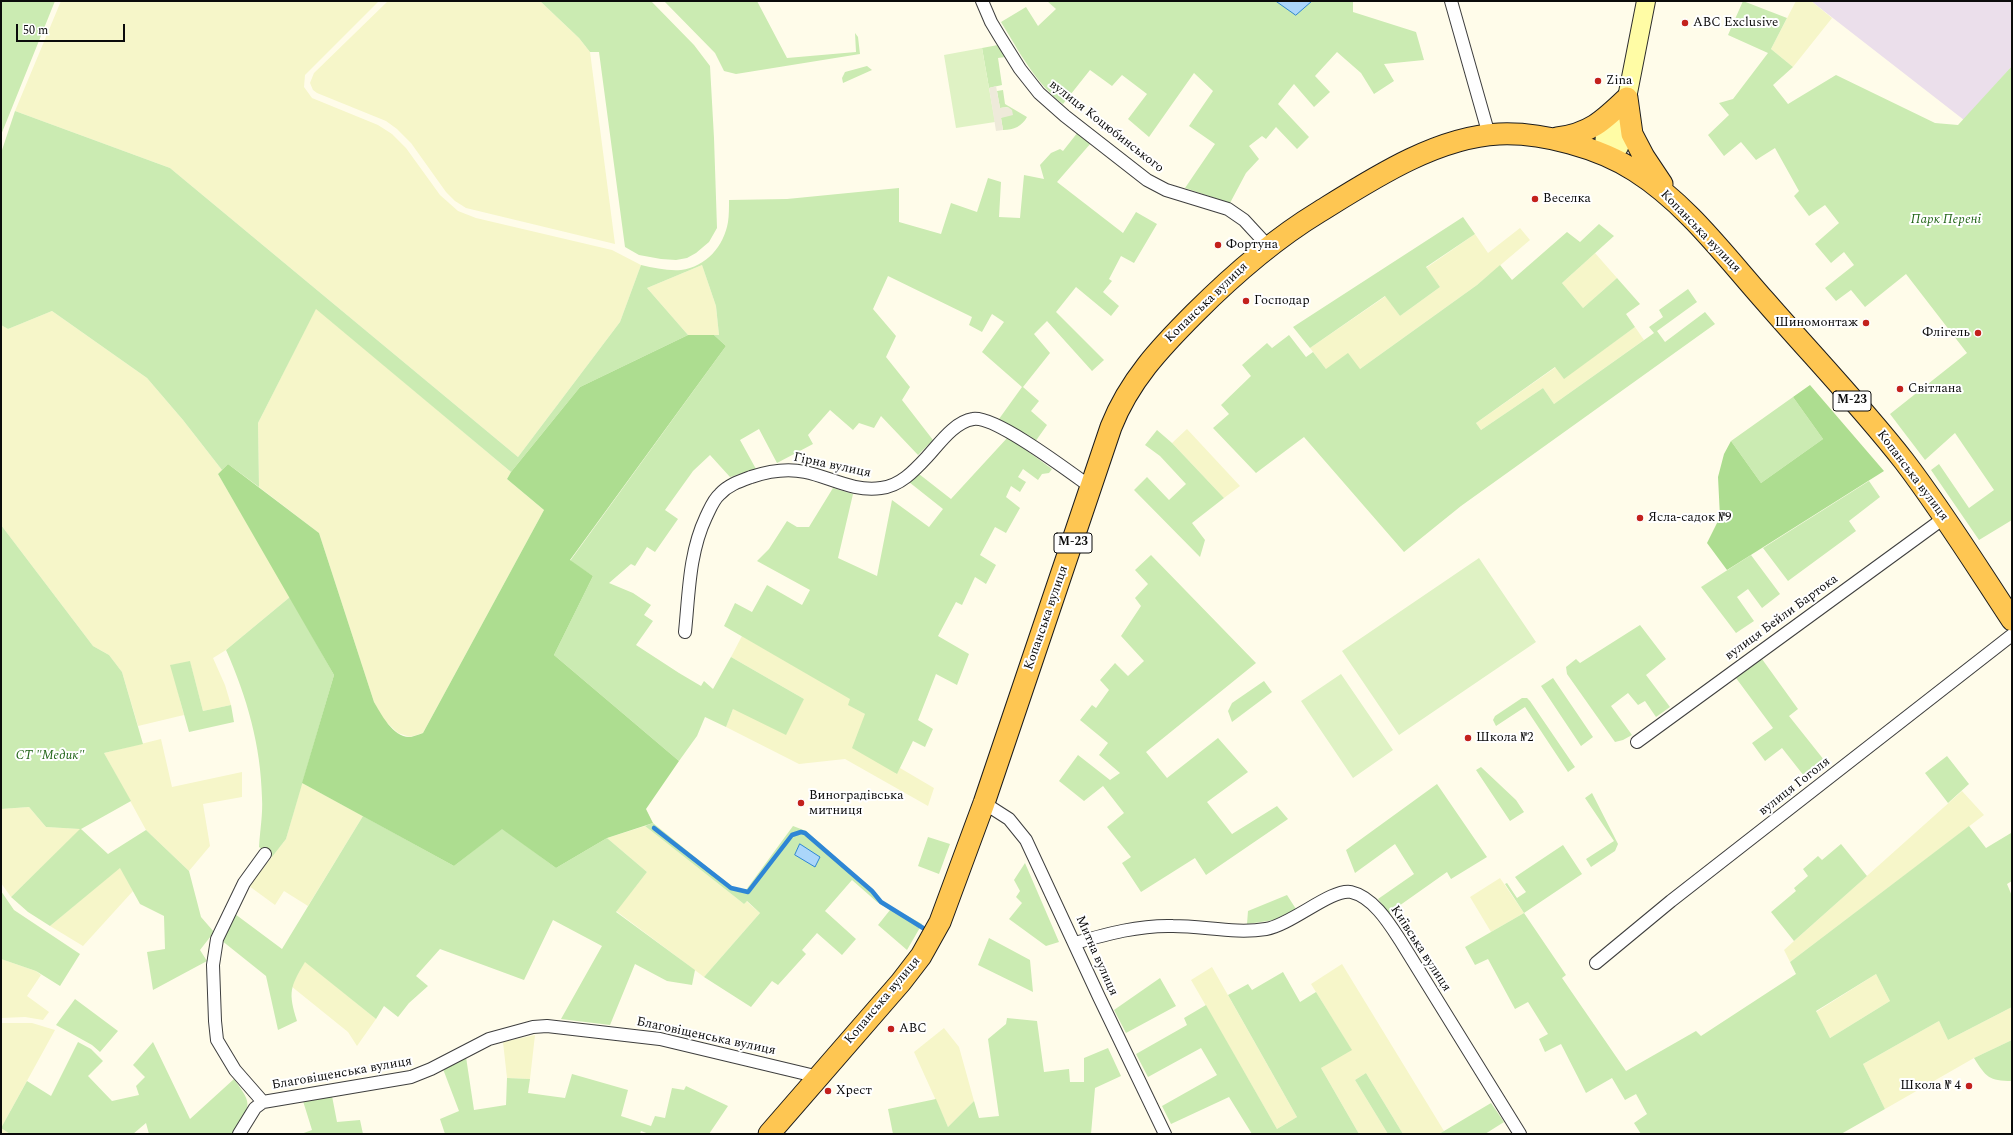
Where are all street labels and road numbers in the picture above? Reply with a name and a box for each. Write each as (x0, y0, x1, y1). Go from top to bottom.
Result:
street label: вулиця Коцюбинського (1046, 77, 1166, 177)
street label: Копанська вулиця (1656, 187, 1744, 277)
street label: Копанська вулиця (1162, 259, 1252, 347)
road number: М-23 (1833, 391, 1871, 411)
street label: Копанська вулиця (1873, 428, 1951, 524)
street label: Гірна вулиця (792, 450, 872, 482)
road number: М-23 (1054, 533, 1092, 553)
street label: Копанська вулиця (1022, 564, 1072, 672)
street label: вулиця Бейли Бартока (1723, 572, 1841, 664)
street label: вулиця Гоголя (1756, 754, 1834, 820)
street label: Київська вулиця (1386, 903, 1454, 995)
street label: Митна вулиця (1071, 913, 1121, 999)
street label: Копанська вулиця (842, 954, 924, 1048)
street label: Благовіщенська вулиця (635, 1015, 777, 1059)
street label: Благовіщенська вулиця (271, 1054, 413, 1094)

